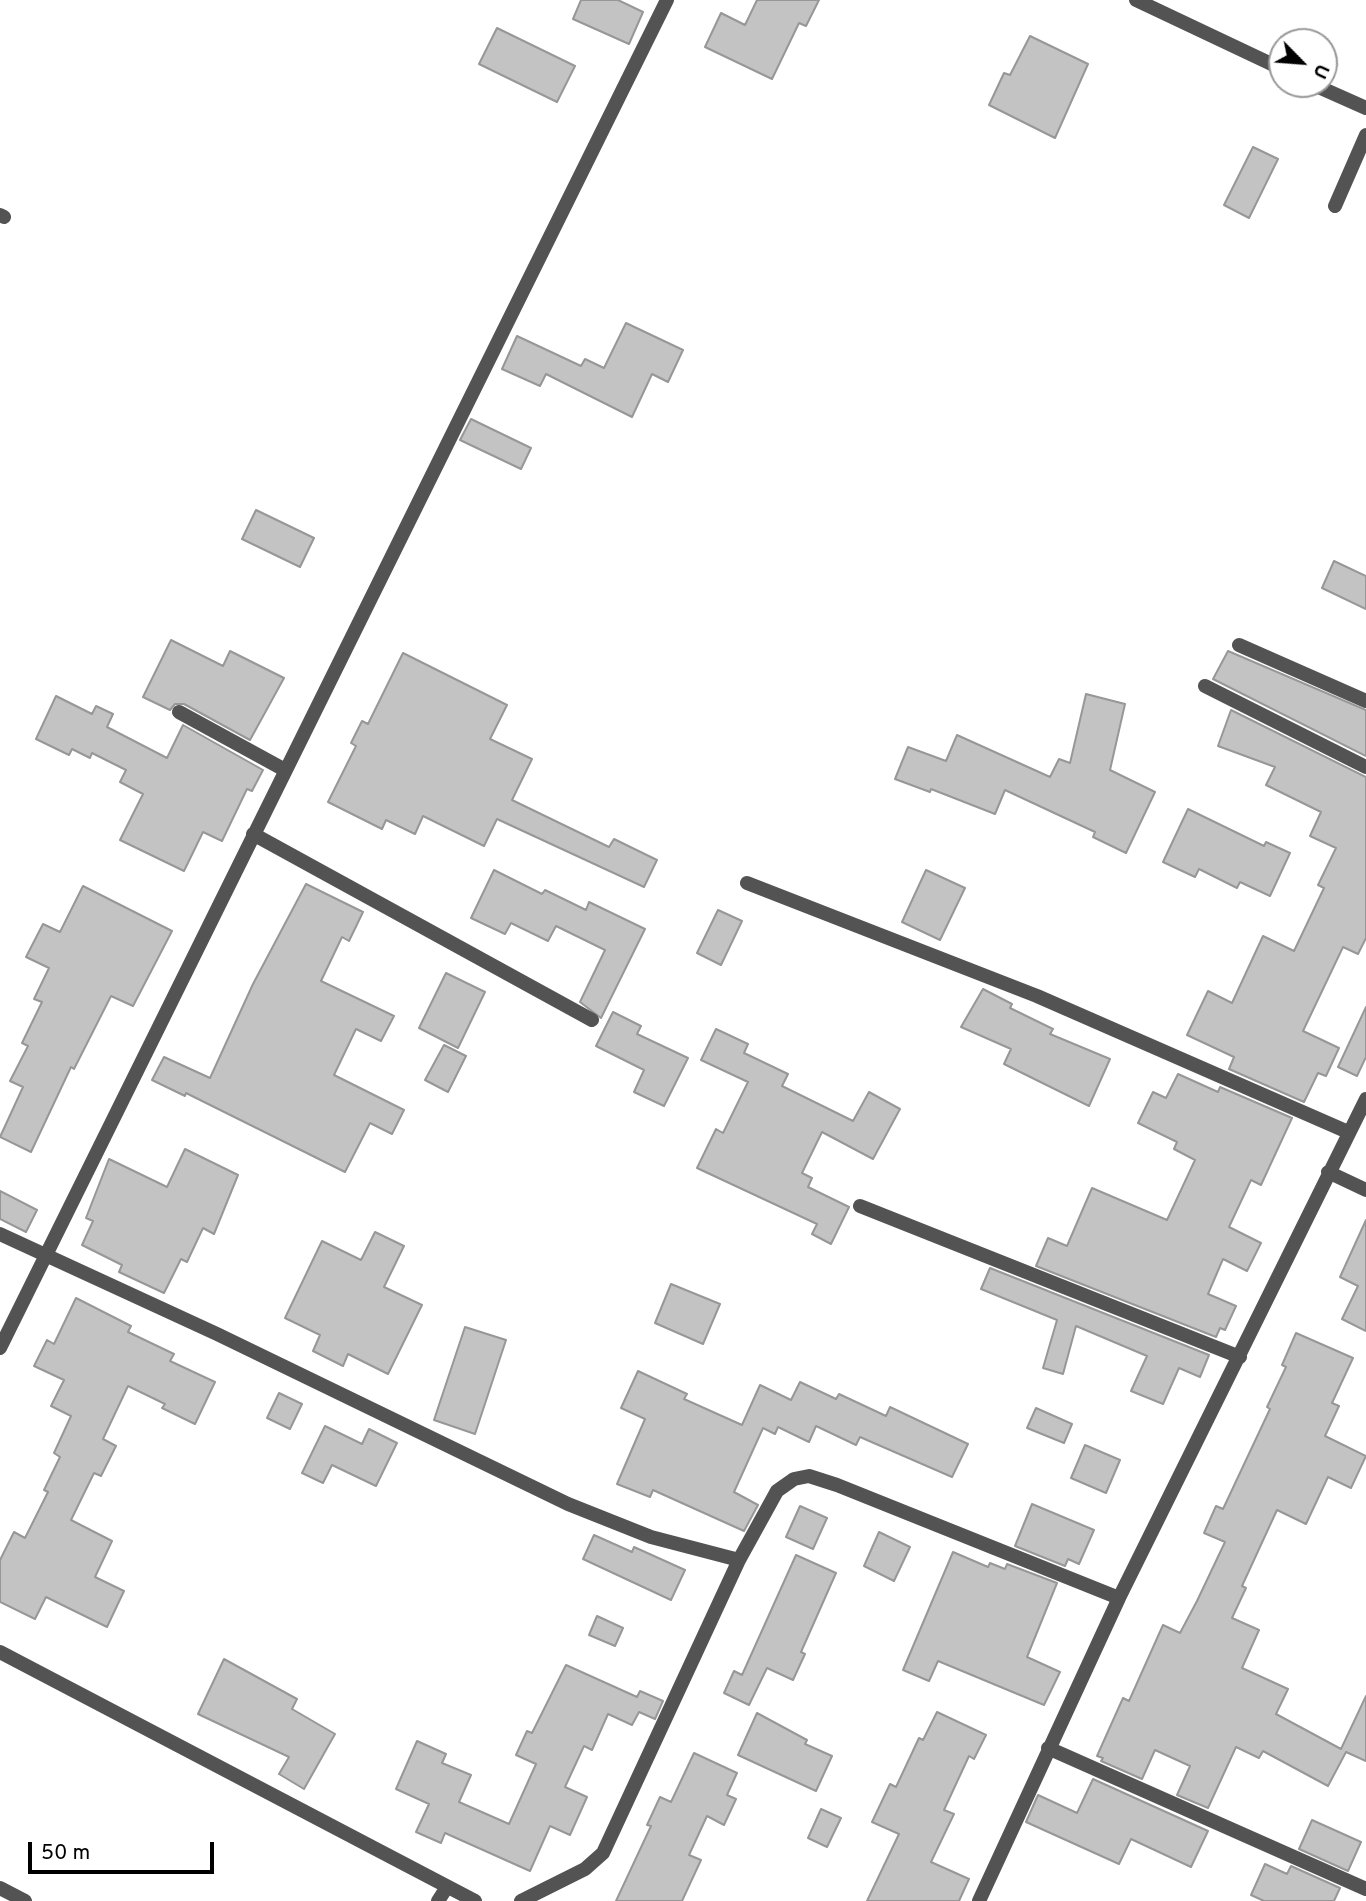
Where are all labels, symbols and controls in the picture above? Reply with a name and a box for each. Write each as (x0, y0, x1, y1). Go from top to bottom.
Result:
north arrow (1268, 28, 1338, 98)
text: U (1306, 60, 1334, 82)
scale bar (32, 1828, 217, 1872)
text: 50 m (41, 1840, 90, 1867)

